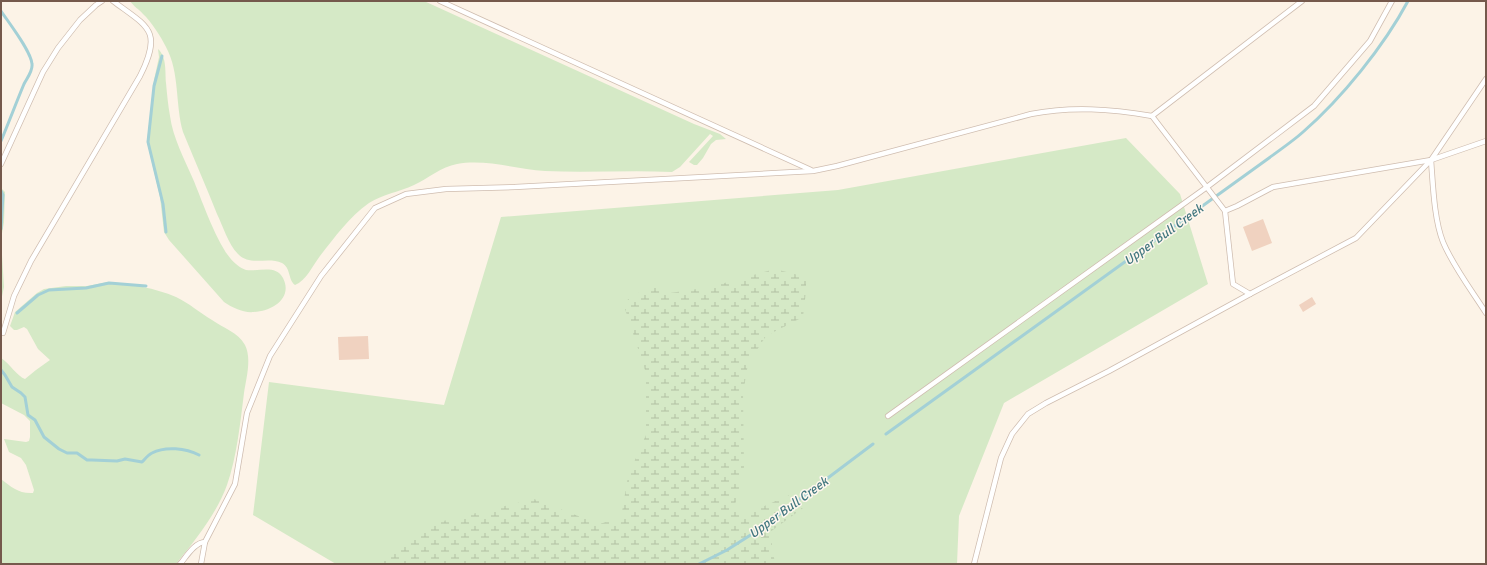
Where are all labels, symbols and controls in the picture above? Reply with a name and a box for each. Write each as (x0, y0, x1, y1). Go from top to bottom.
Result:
water label: Upper Bull Creek (1121, 200, 1207, 269)
water label: Upper Bull Creek (746, 473, 832, 542)

